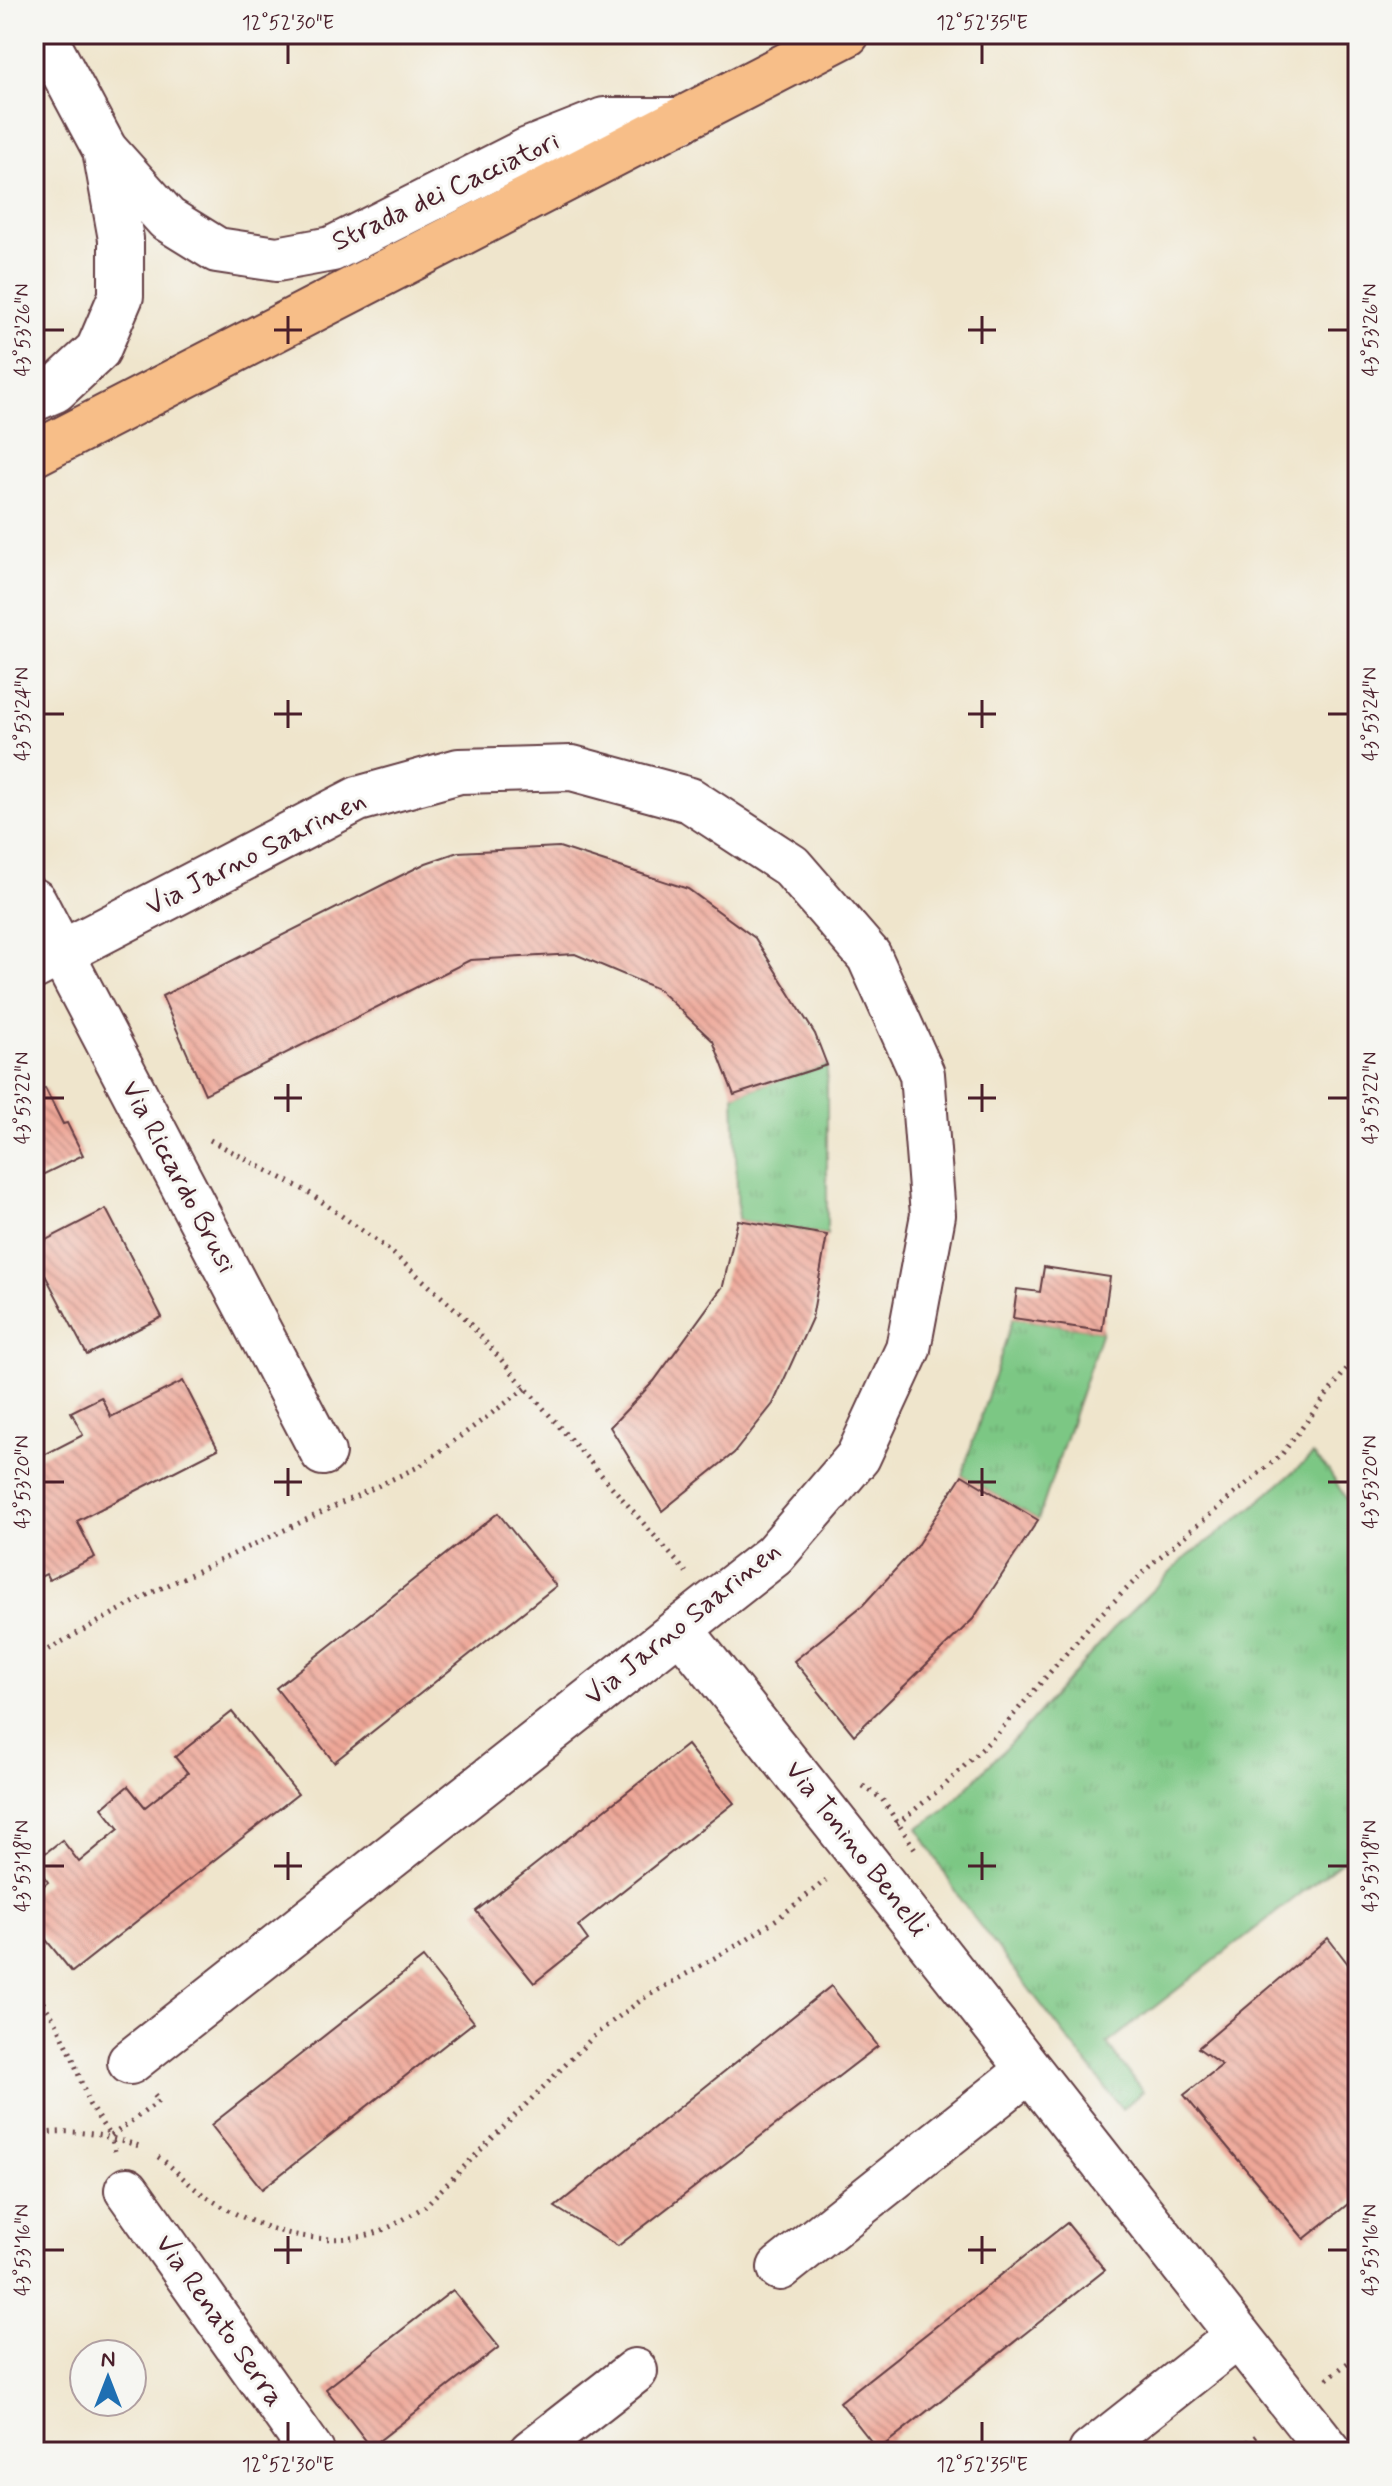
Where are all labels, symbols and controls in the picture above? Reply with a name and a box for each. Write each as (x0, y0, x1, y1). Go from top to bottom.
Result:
text: 12°52'30"E (242, 10, 334, 37)
text: 12°52'35"E (936, 10, 1028, 37)
street label: Strada dei Cacciatori (326, 123, 566, 261)
text: 43°53'26"N (10, 283, 37, 377)
text: 43°53'26"N (1358, 283, 1385, 377)
text: 43°53'24"N (10, 667, 37, 761)
text: 43°53'24"N (1358, 667, 1385, 761)
street label: Via Jarno Saarinen (139, 782, 373, 926)
text: 43°53'22"N (10, 1052, 37, 1144)
text: 43°53'22"N (1358, 1052, 1385, 1144)
street label: Via Riccardo Brusi (112, 1074, 244, 1280)
text: 43°53'20"N (10, 1435, 37, 1529)
text: 43°53'20"N (1358, 1435, 1385, 1529)
street label: Via Jarno Saarinen (577, 1533, 789, 1715)
street label: Via Tonino Benelli (775, 1753, 937, 1945)
text: 43°53'18"N (10, 1820, 37, 1912)
text: 43°53'18"N (1358, 1820, 1385, 1912)
text: 43°53'16"N (10, 2204, 37, 2296)
text: 43°53'16"N (1358, 2204, 1385, 2296)
street label: Via Renato Serra (146, 2227, 292, 2415)
north arrow (68, 2338, 148, 2418)
text: N (101, 2346, 115, 2374)
text: 12°52'30"E (242, 2452, 334, 2479)
text: 12°52'35"E (936, 2452, 1028, 2479)

